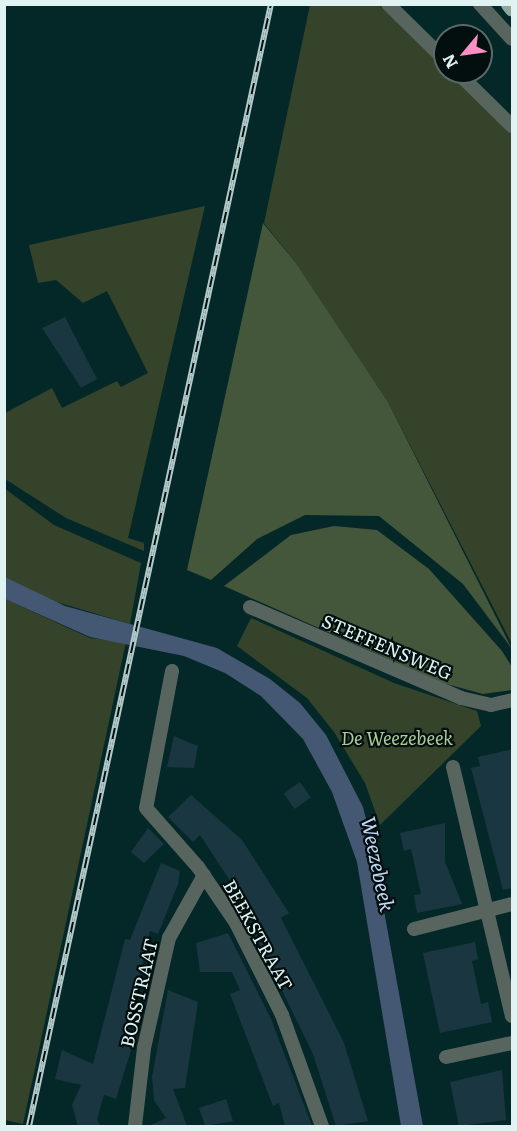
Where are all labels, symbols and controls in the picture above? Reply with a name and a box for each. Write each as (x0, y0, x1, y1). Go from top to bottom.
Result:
north arrow (433, 24, 493, 84)
text: N (435, 50, 463, 73)
street label: STEFFENSWEG (319, 610, 455, 684)
park label: De Weezebeek (341, 727, 453, 749)
water label: Weezebeek (357, 814, 401, 914)
street label: BEEKSTRAAT (219, 876, 297, 994)
street label: BOSSTRAAT (116, 936, 162, 1050)

